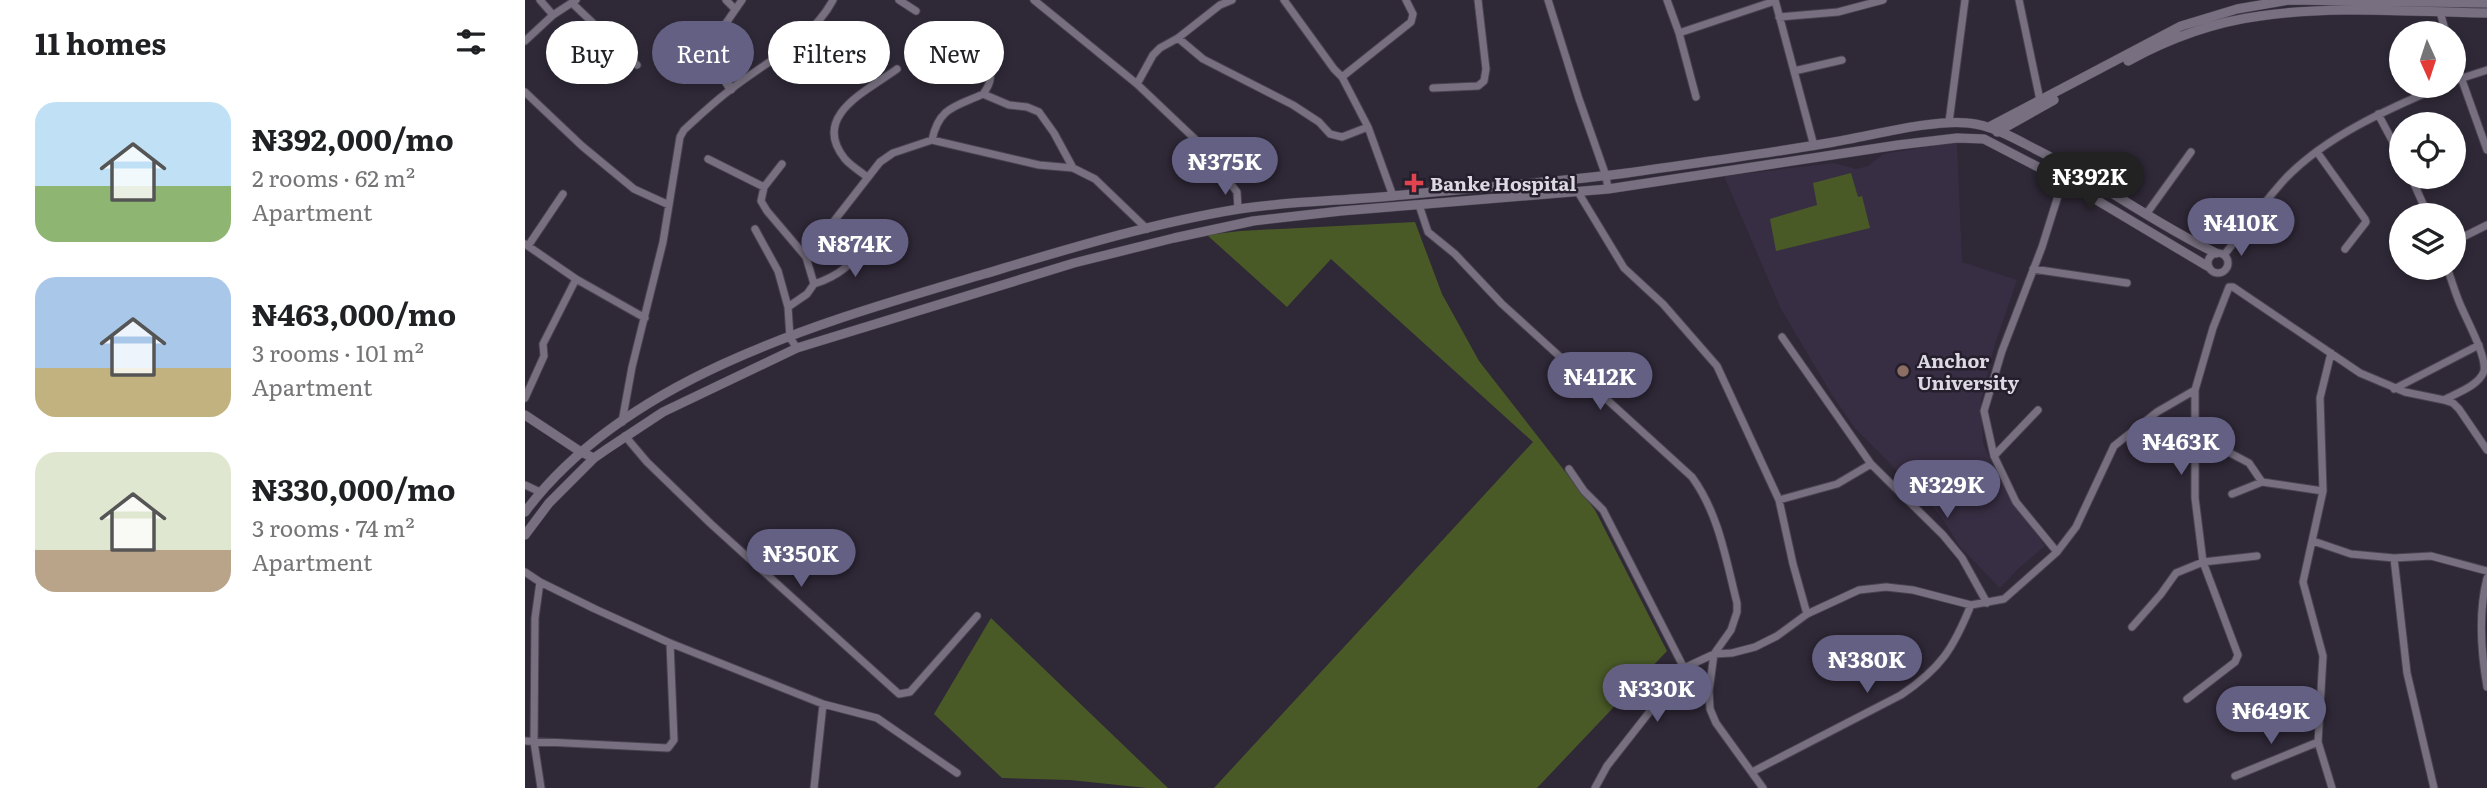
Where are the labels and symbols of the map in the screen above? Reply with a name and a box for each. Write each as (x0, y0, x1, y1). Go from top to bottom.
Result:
north arrow (2389, 21, 2466, 98)
pin: ₦375K (1176, 138, 1274, 197)
pin: ₦392K (2041, 152, 2139, 212)
place label: Banke Hospital (1430, 169, 1576, 197)
marker: Banke Hospital (1404, 173, 1424, 193)
pin: ₦410K (2192, 198, 2290, 258)
pin: ₦874K (806, 219, 904, 279)
place label: Anchor University (1917, 346, 2019, 396)
pin: ₦412K (1551, 352, 1649, 412)
marker: Anchor University (1895, 363, 1911, 379)
pin: ₦463K (2132, 418, 2230, 477)
pin: ₦329K (1898, 461, 1996, 520)
pin: ₦350K (752, 530, 850, 589)
pin: ₦380K (1818, 636, 1916, 695)
pin: ₦330K (1608, 664, 1706, 724)
pin: ₦649K (2222, 686, 2320, 746)

